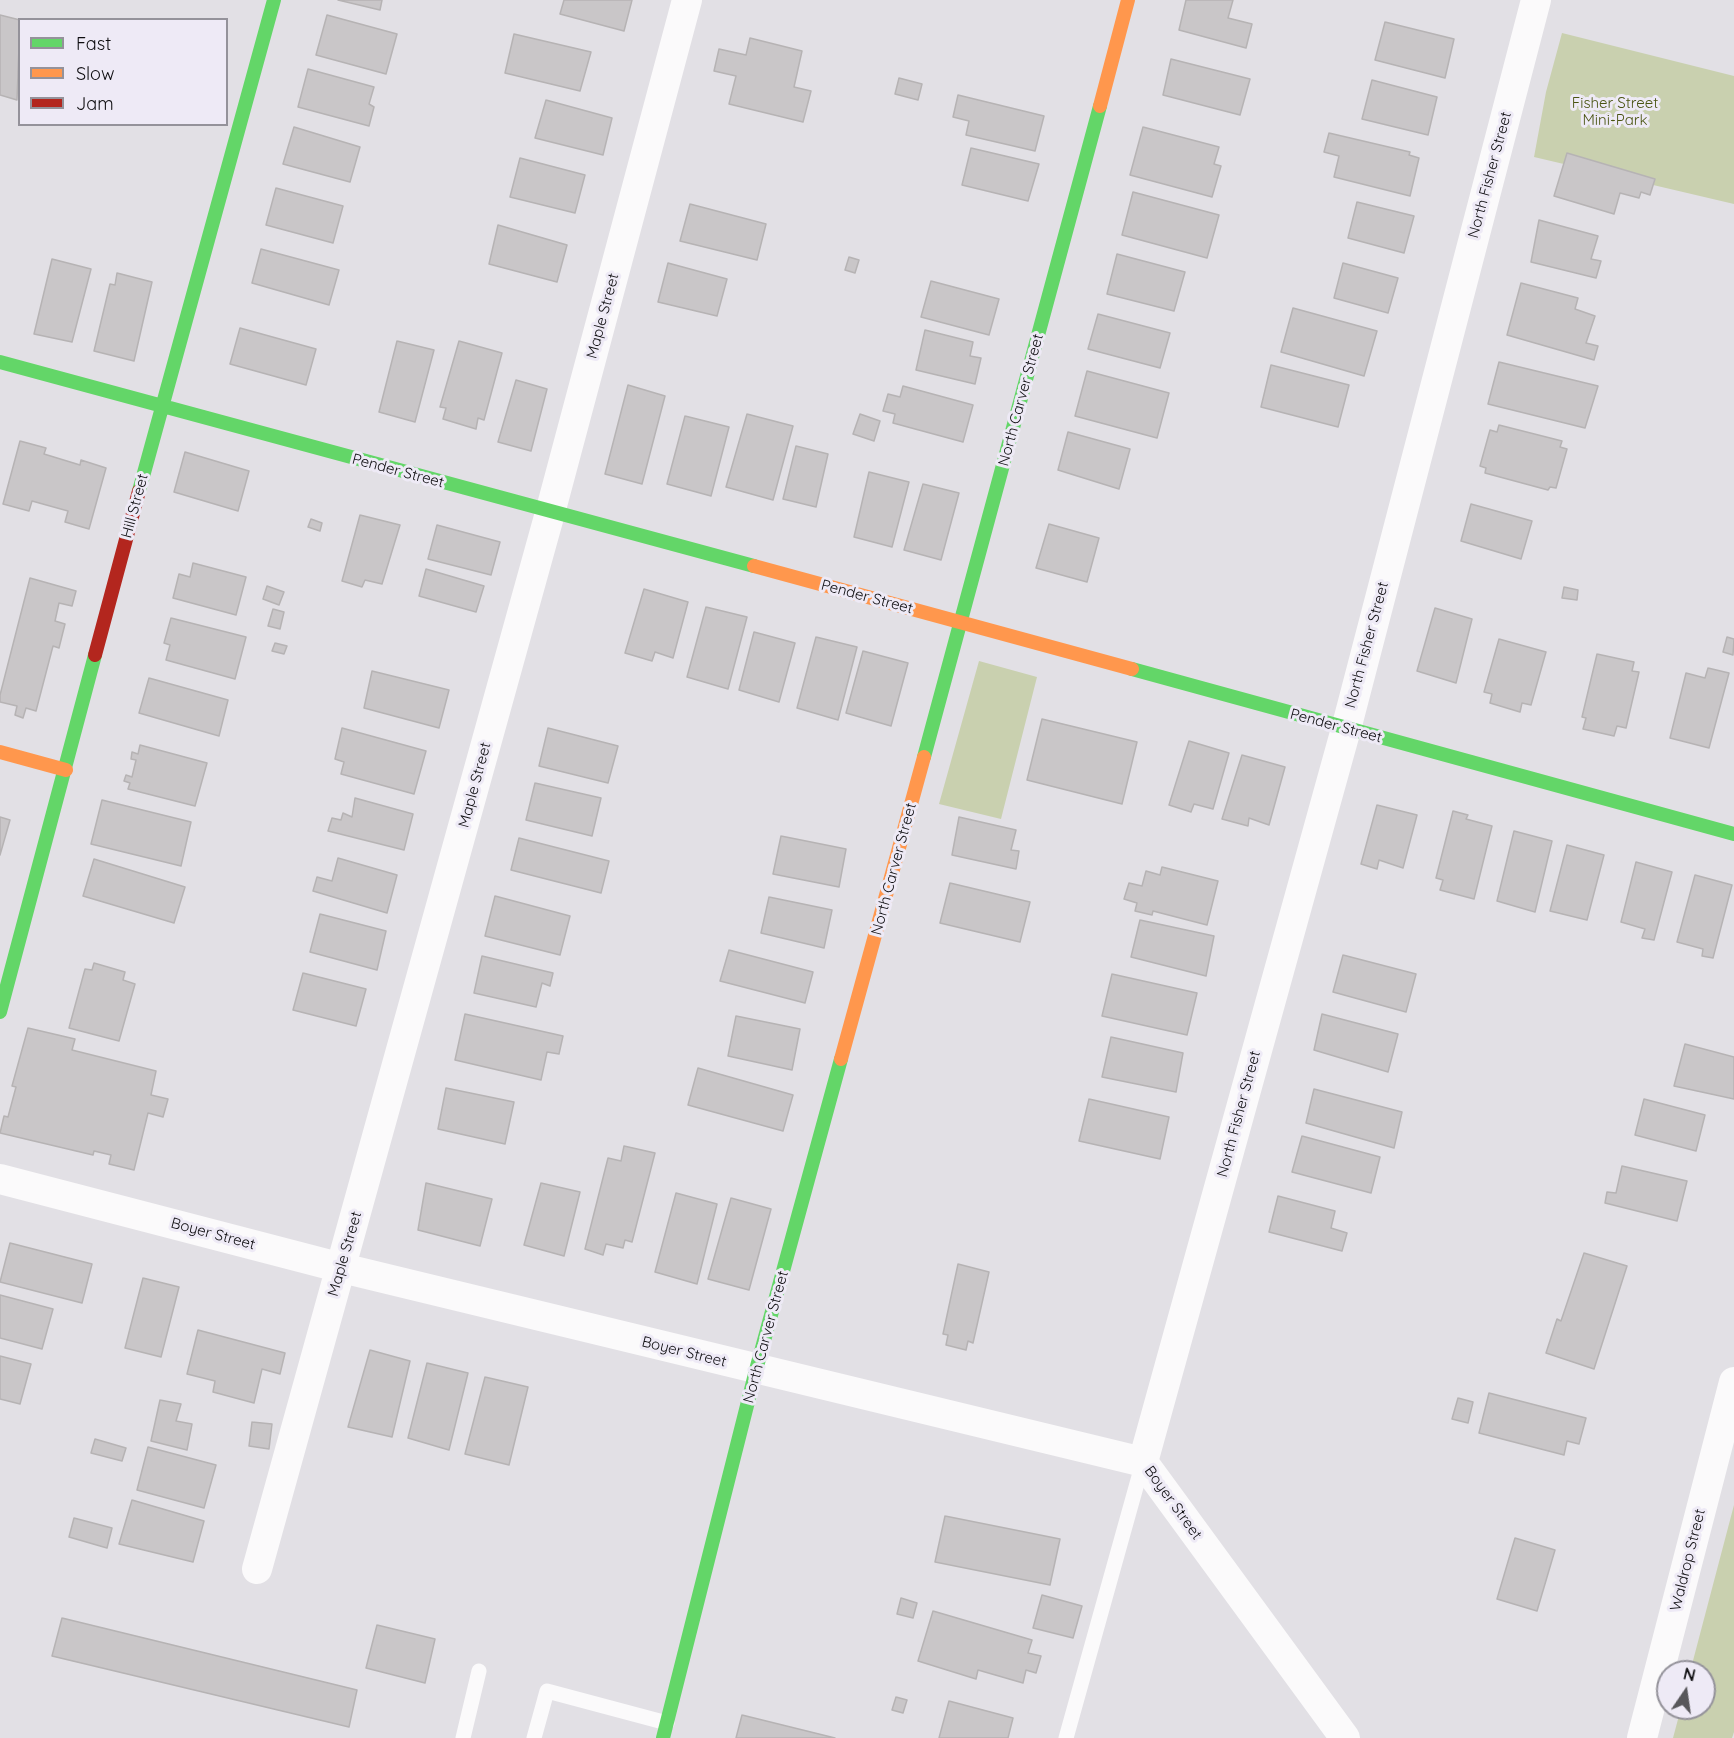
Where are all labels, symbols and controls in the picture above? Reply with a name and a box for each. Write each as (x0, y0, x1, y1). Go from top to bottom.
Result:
legend (18, 18, 228, 126)
text: Fast (76, 32, 111, 55)
text: Slow (76, 62, 114, 85)
text: Jam (76, 92, 114, 115)
park label: Fisher Street Mini-Park (1572, 94, 1658, 129)
street label: North Fisher Street (1464, 110, 1516, 240)
street label: Maple Street (583, 271, 623, 361)
street label: North Carver Street (995, 332, 1047, 468)
street label: Pender Street (350, 450, 446, 492)
street label: Hill Street (118, 472, 152, 540)
street label: Pender Street (819, 576, 915, 618)
street label: North Fisher Street (1341, 580, 1393, 710)
street label: Pender Street (1288, 705, 1384, 747)
street label: Maple Street (455, 740, 495, 830)
street label: North Carver Street (868, 801, 920, 937)
street label: North Fisher Street (1213, 1049, 1265, 1179)
street label: Maple Street (324, 1209, 366, 1299)
street label: Boyer Street (169, 1214, 257, 1254)
street label: North Carver Street (740, 1269, 792, 1405)
street label: Boyer Street (640, 1333, 728, 1371)
street label: Boyer Street (1140, 1463, 1206, 1543)
street label: Waldrop Street (1667, 1507, 1709, 1613)
north arrow (1656, 1660, 1716, 1720)
text: N (1682, 1663, 1698, 1685)

